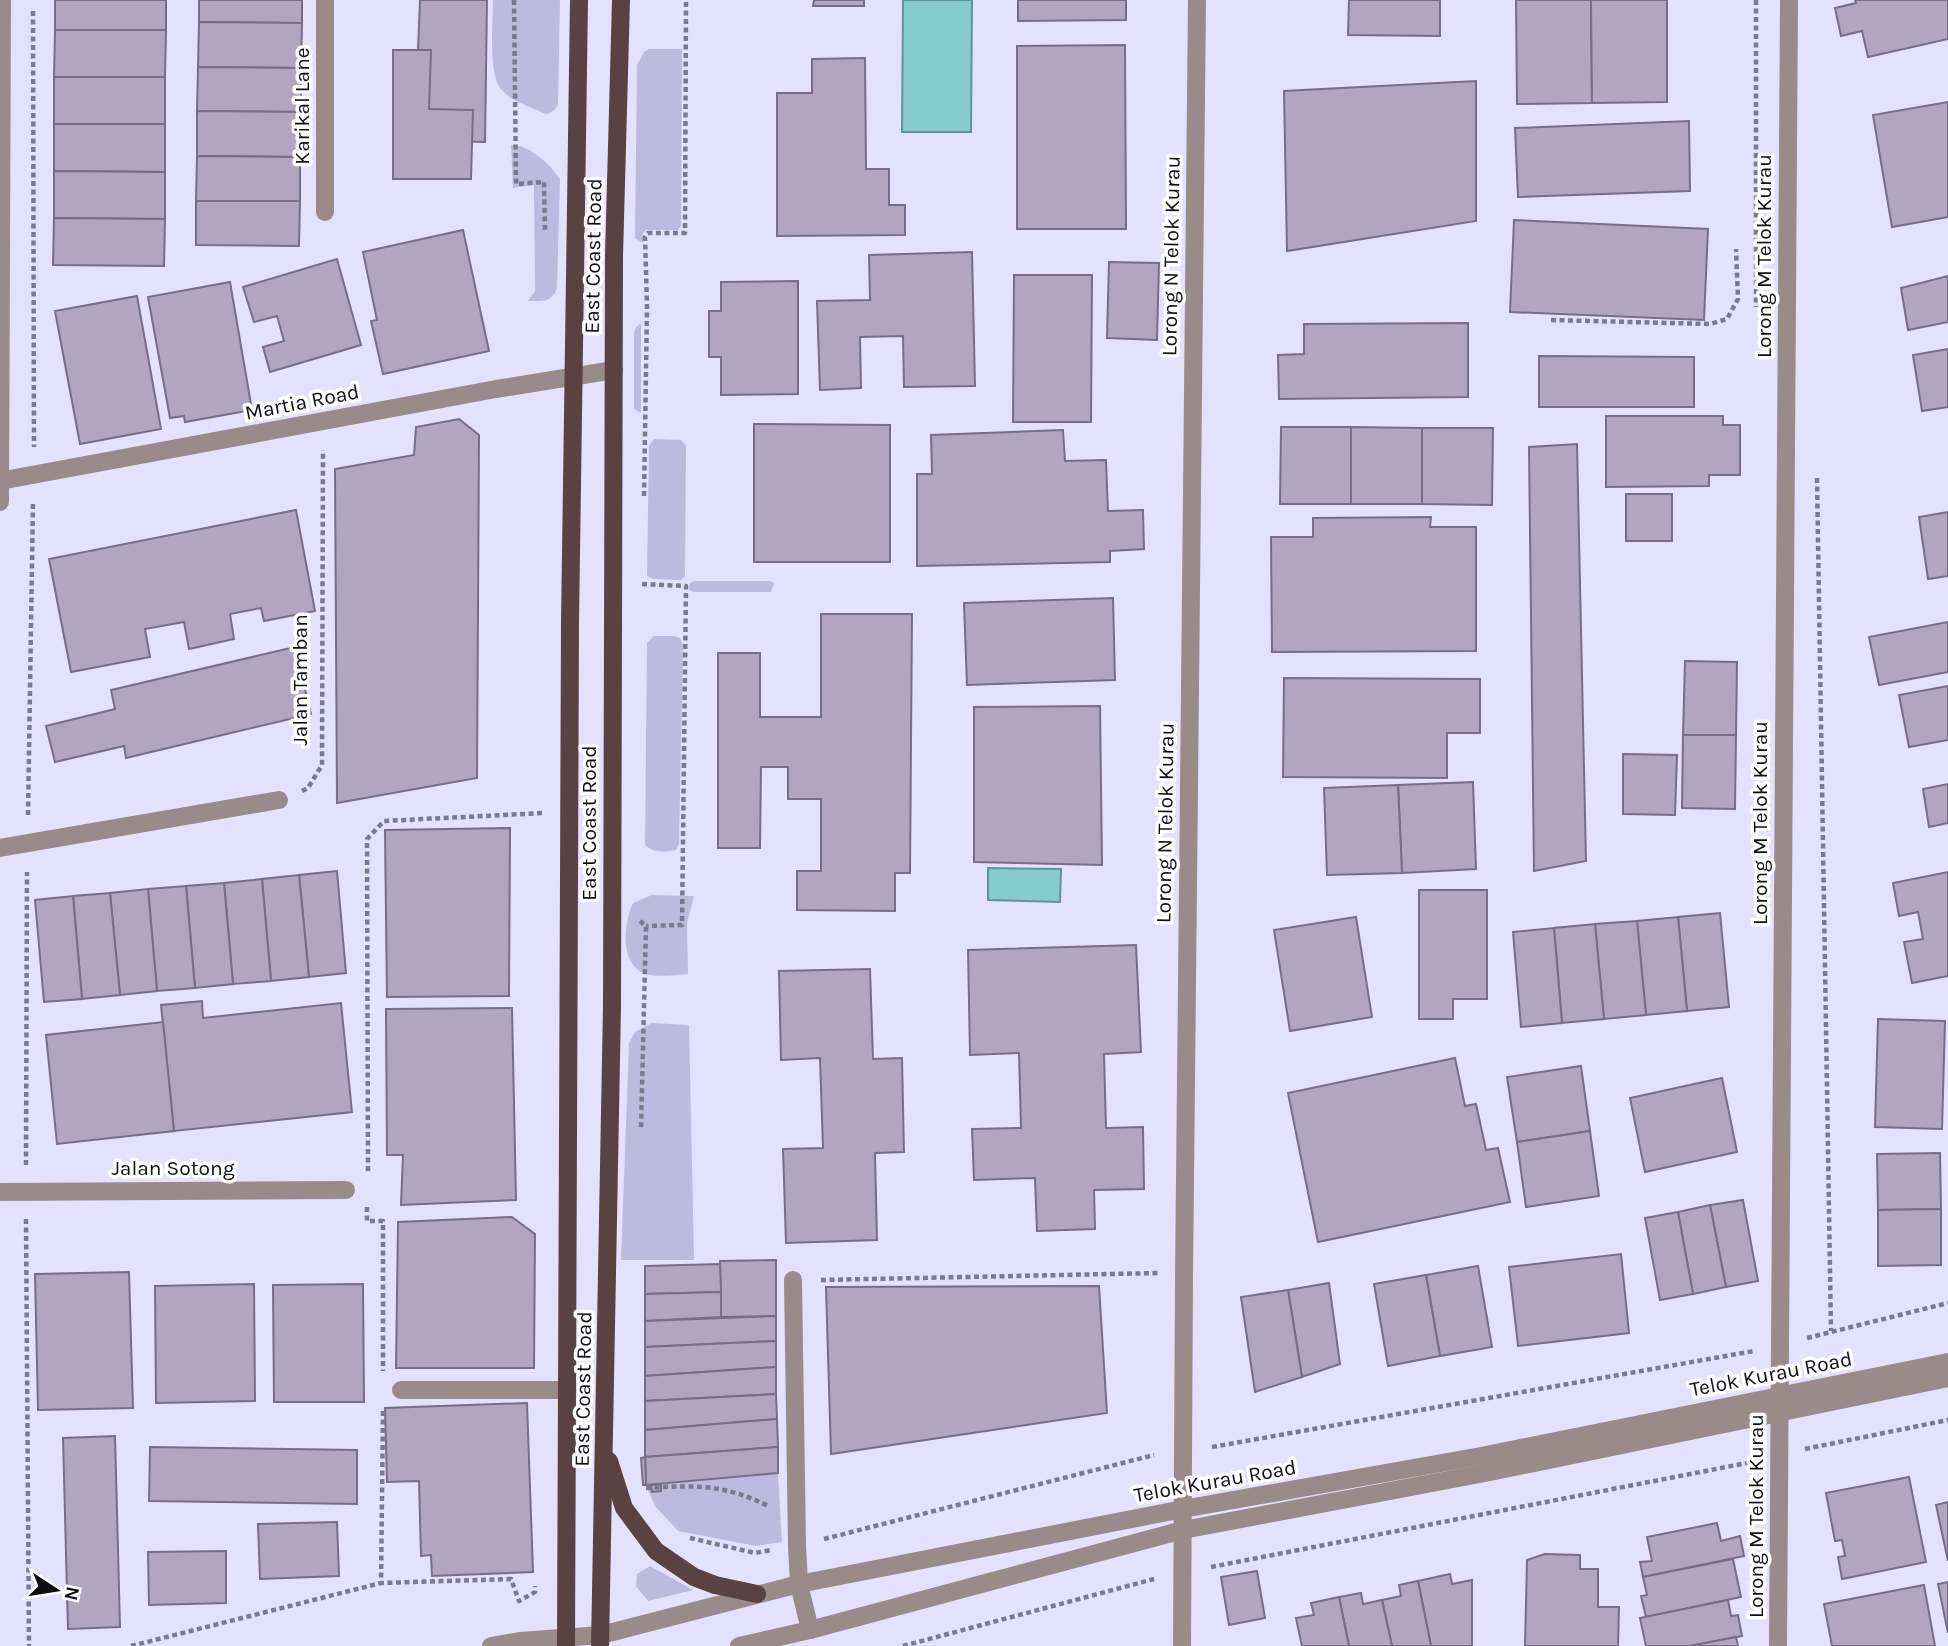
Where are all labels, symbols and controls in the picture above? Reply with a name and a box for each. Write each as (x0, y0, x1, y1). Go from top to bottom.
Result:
street label: Karikal Lane (290, 47, 314, 165)
street label: Lorong M Telok Kurau (1752, 154, 1776, 358)
street label: Lorong N Telok Kurau (1157, 156, 1185, 356)
street label: East Coast Road (580, 178, 606, 334)
street label: Martia Road (243, 379, 361, 425)
street label: Jalan Tamban (288, 614, 312, 746)
street label: Lorong M Telok Kurau (1748, 721, 1772, 925)
street label: Lorong N Telok Kurau (1151, 723, 1179, 923)
street label: East Coast Road (577, 745, 601, 901)
street label: Jalan Sotong (111, 1156, 235, 1180)
street label: East Coast Road (570, 1311, 596, 1467)
street label: Telok Kurau Road (1688, 1347, 1854, 1401)
street label: Lorong M Telok Kurau (1744, 1414, 1768, 1618)
street label: Telok Kurau Road (1132, 1455, 1298, 1507)
north arrow (21, 1555, 91, 1625)
text: N (59, 1584, 84, 1602)

